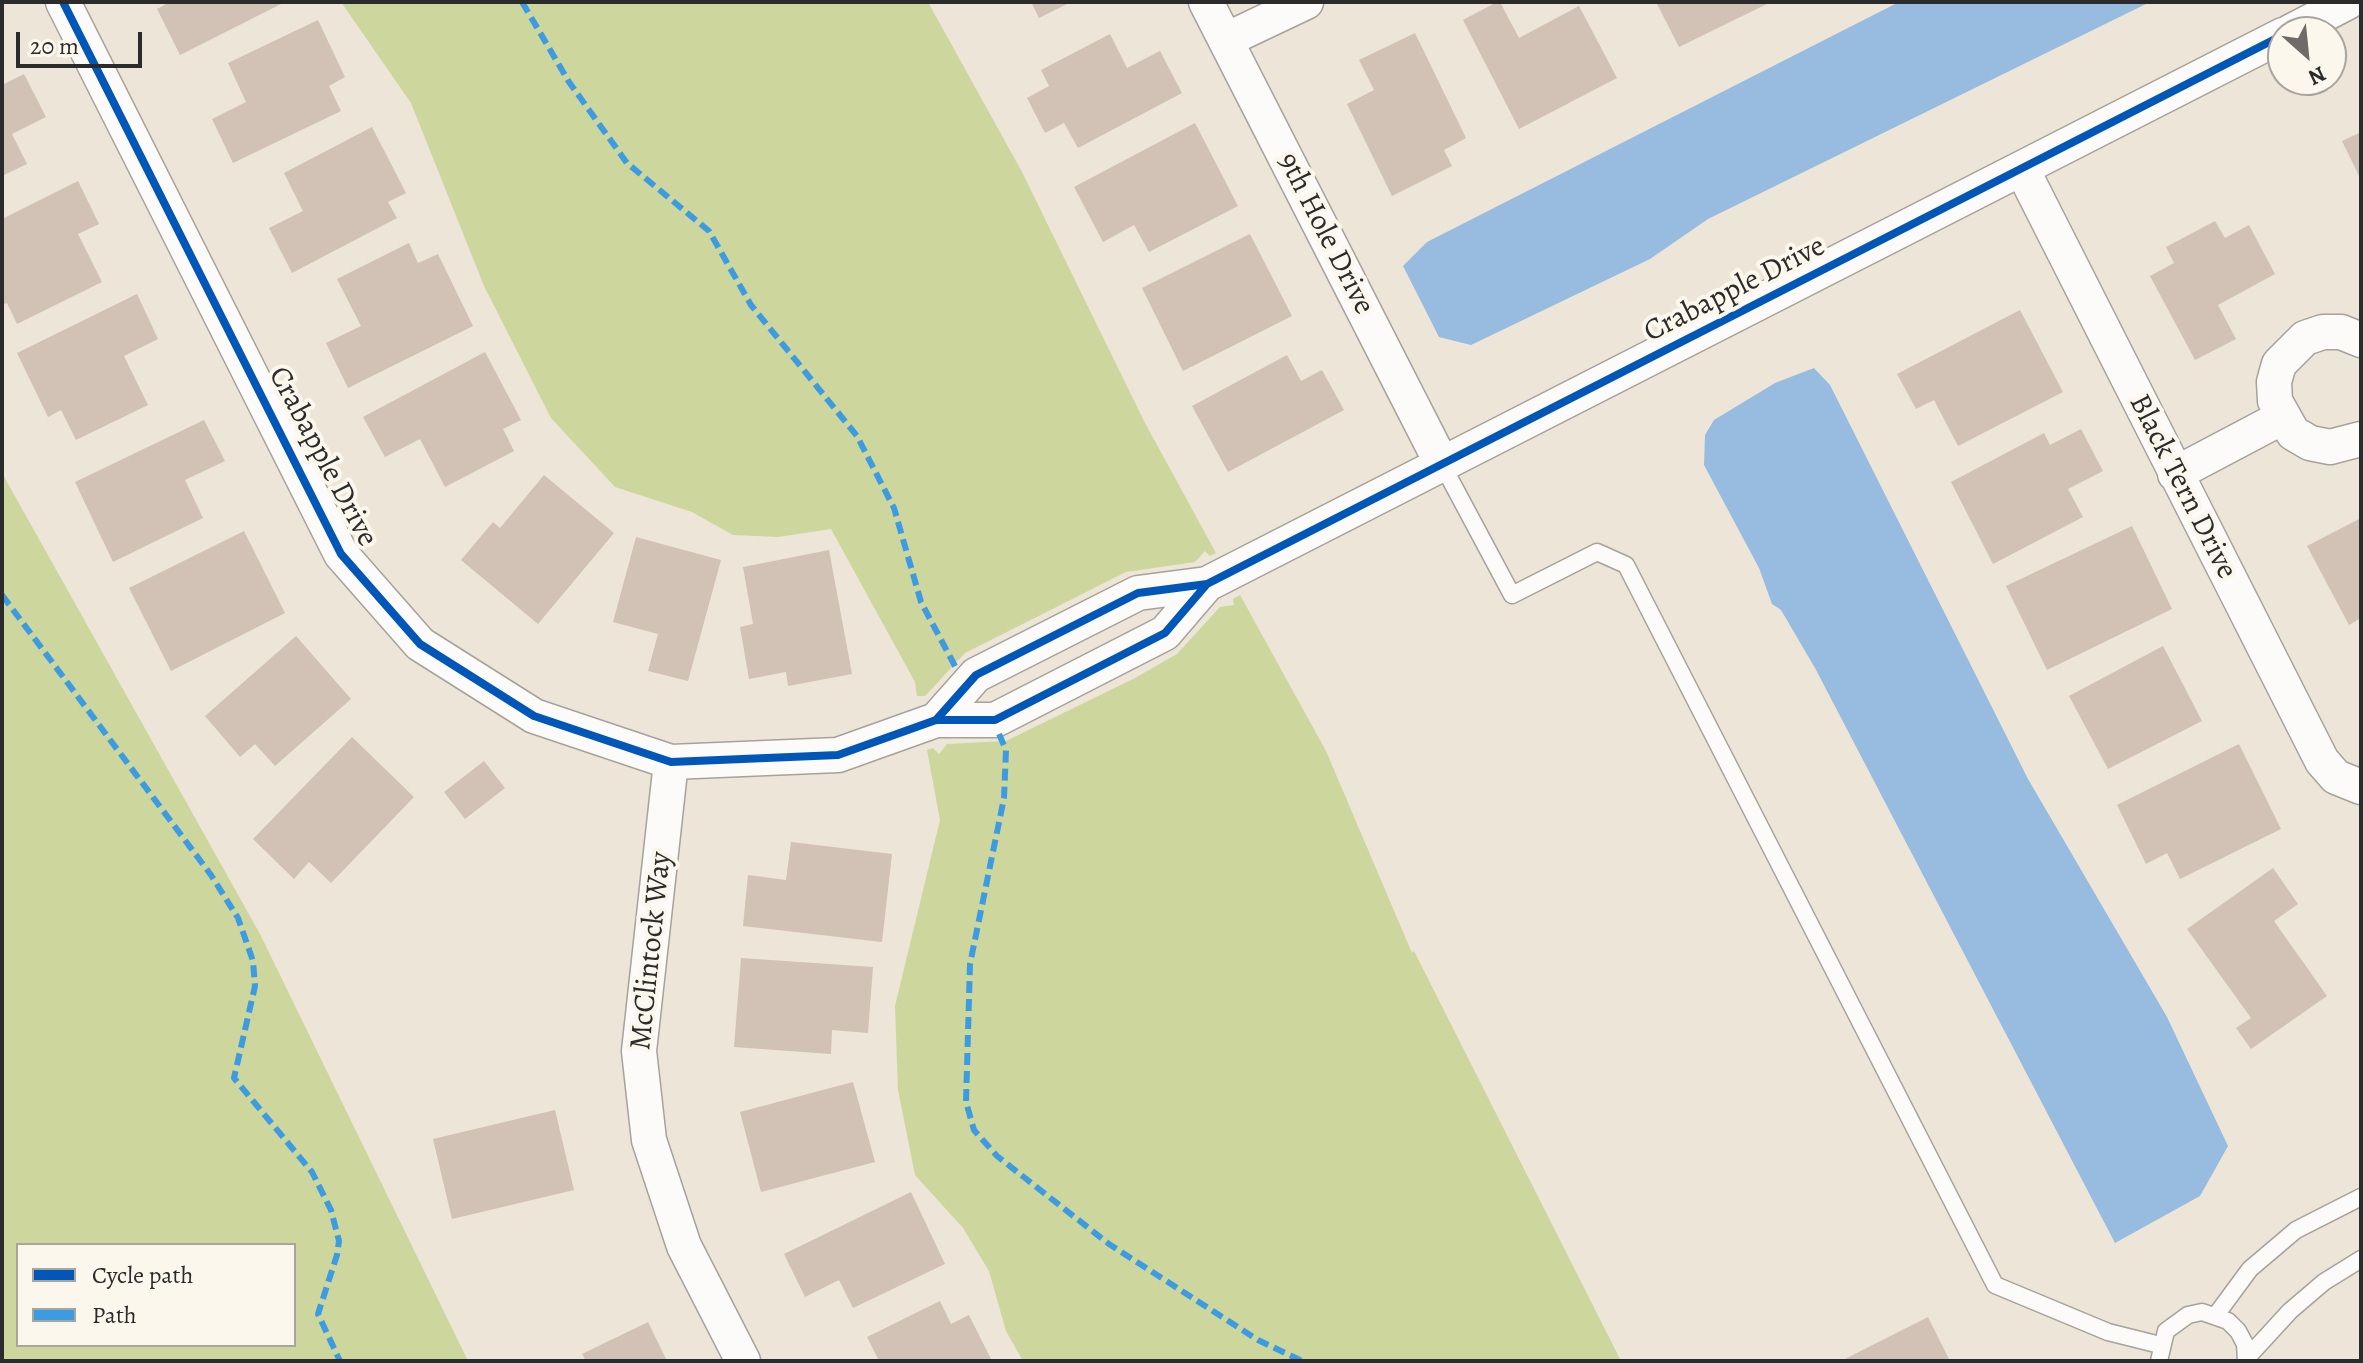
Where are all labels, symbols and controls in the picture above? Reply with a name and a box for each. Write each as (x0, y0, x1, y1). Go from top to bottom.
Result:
scale bar (20, 16, 146, 66)
north arrow (2267, 16, 2347, 96)
text: 20 m (30, 30, 79, 62)
text: N (2303, 59, 2331, 93)
street label: 9th Hole Drive (1269, 147, 1381, 321)
street label: Crabapple Drive (1638, 229, 1832, 351)
street label: Crabapple Drive (260, 361, 384, 553)
street label: Black Tern Drive (2120, 389, 2244, 585)
street label: McClintock Way (624, 850, 680, 1052)
legend (16, 1243, 296, 1347)
text: Cycle path (92, 1259, 193, 1291)
text: Path (92, 1299, 137, 1331)

